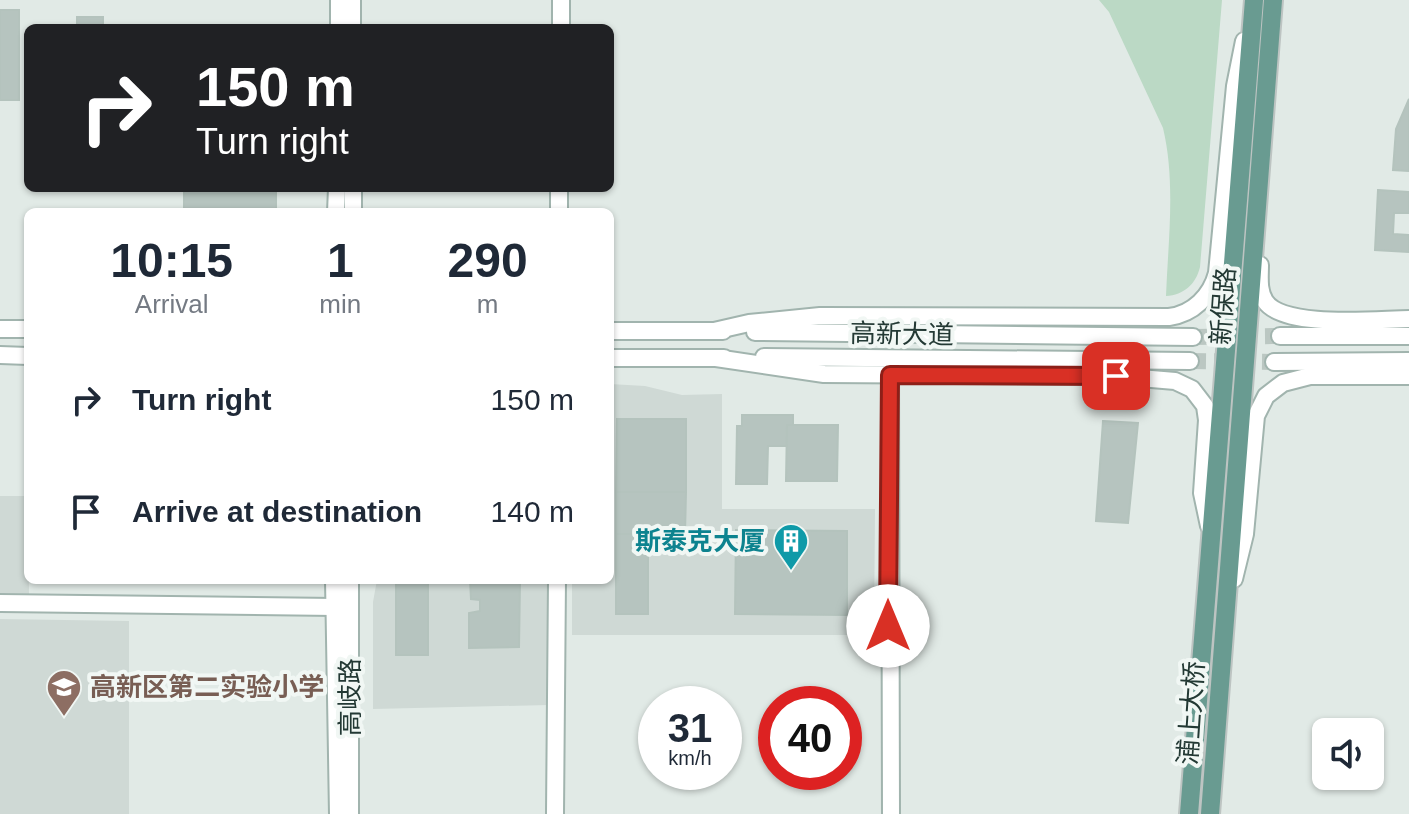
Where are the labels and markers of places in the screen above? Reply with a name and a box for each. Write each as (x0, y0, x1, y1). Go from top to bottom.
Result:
pin (1082, 342, 1150, 410)
building icon: 斯泰克大厦 (772, 522, 810, 572)
place label: 斯泰克大厦 (635, 526, 765, 556)
school or university icon: 高新区第二实验小学 (45, 668, 83, 718)
place label: 高新区第二实验小学 (90, 672, 324, 702)

